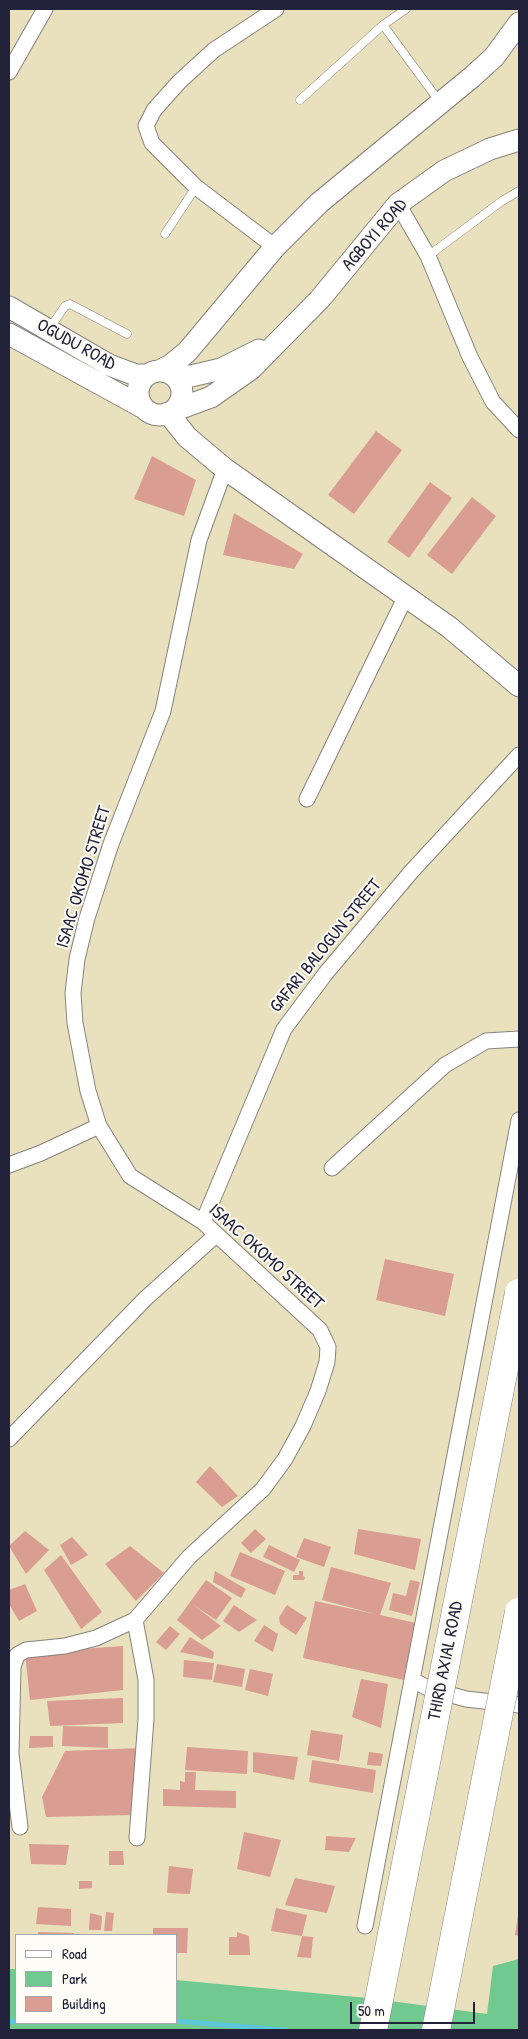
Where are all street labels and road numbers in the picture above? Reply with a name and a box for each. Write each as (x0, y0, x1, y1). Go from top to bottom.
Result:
street label: AGBOYI ROAD (338, 195, 412, 275)
street label: OGUDU ROAD (33, 315, 119, 375)
street label: ISAAC OKOMO STREET (52, 803, 116, 951)
street label: GAFARI BALOGUN STREET (266, 875, 386, 1017)
street label: ISAAC OKOMO STREET (204, 1200, 328, 1314)
street label: THIRD AXIAL ROAD (424, 1600, 468, 1722)

